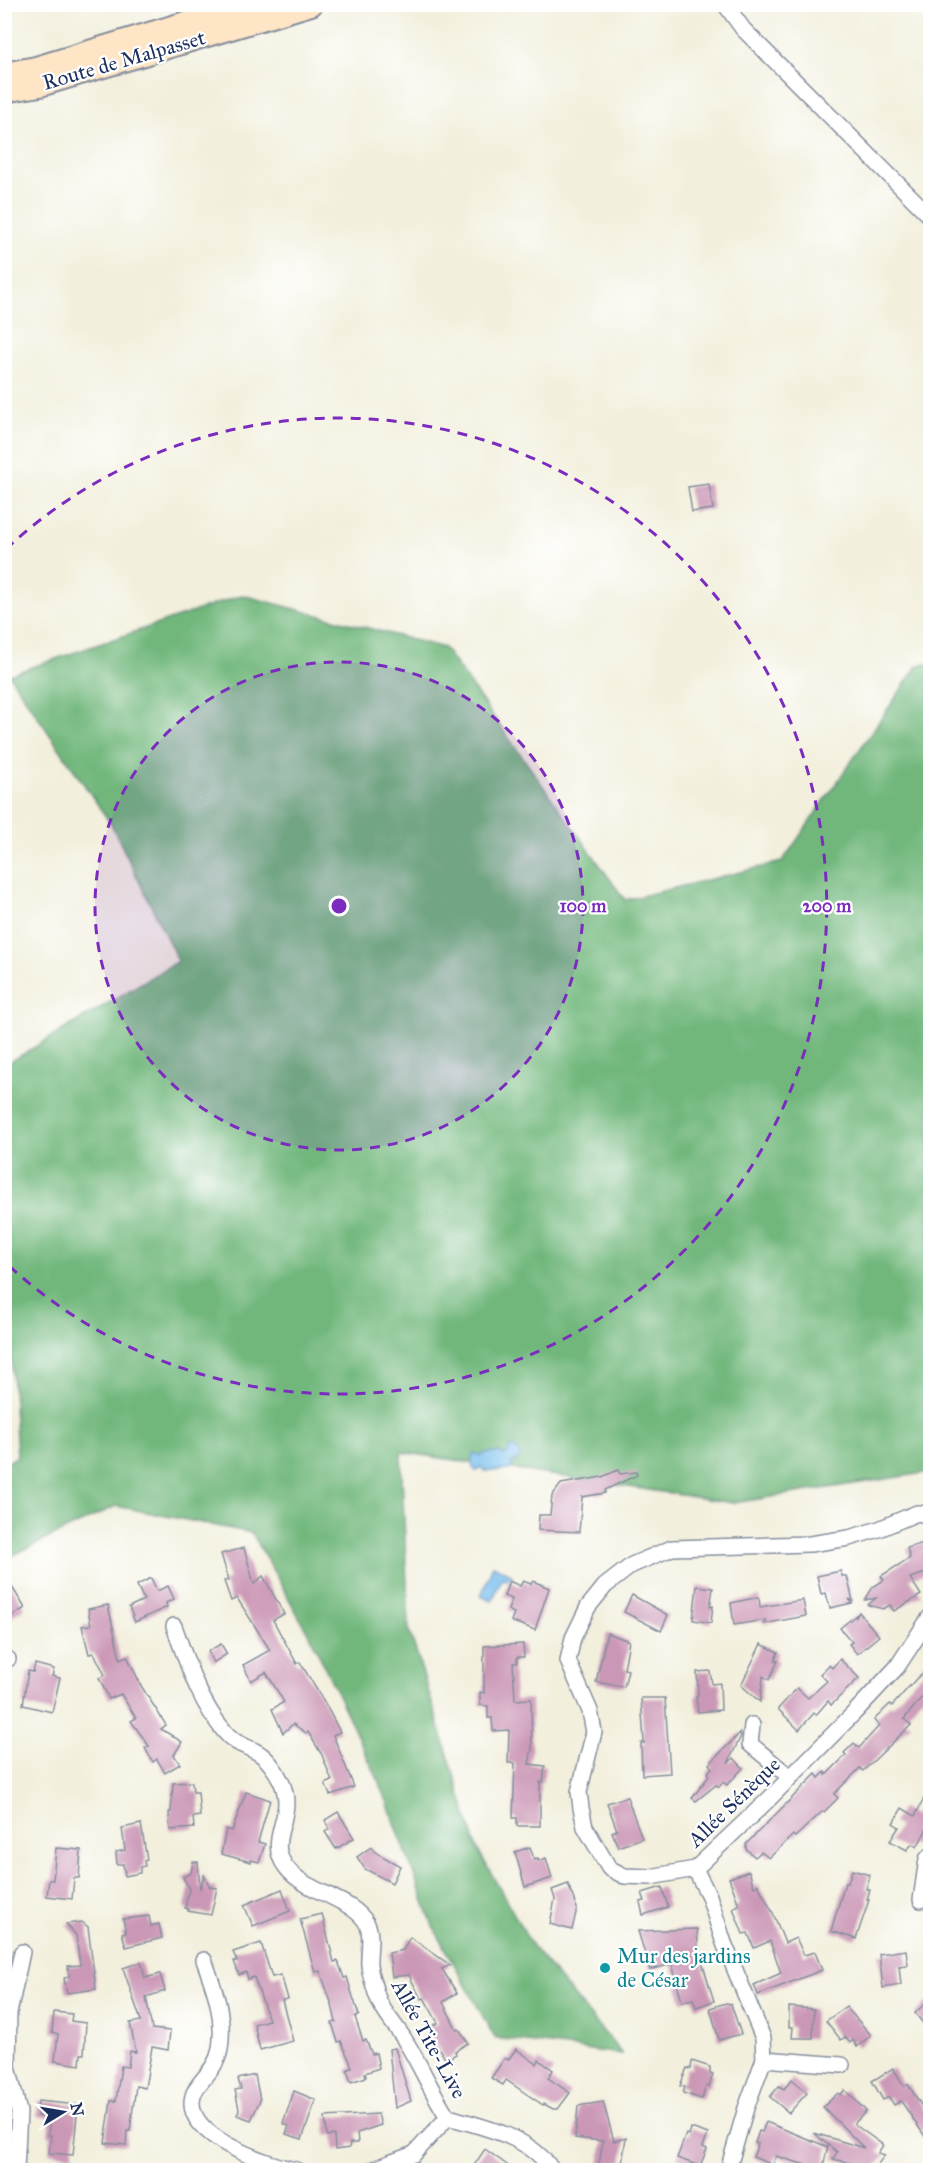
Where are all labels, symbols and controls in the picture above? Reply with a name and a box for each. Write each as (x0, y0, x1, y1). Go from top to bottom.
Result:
street label: Route de Malpasset (40, 24, 209, 96)
text: 100 m (560, 895, 607, 917)
text: 200 m (803, 895, 852, 917)
centre of rings (329, 896, 349, 916)
street label: Allée Sénèque (682, 1751, 786, 1853)
place label: Mur des jardins de César (617, 1943, 751, 1993)
marker: Mur des jardins de César (598, 1961, 612, 1975)
street label: Allée Tite-Live (385, 1974, 472, 2103)
north arrow (33, 2082, 93, 2142)
text: N (67, 2101, 88, 2118)

